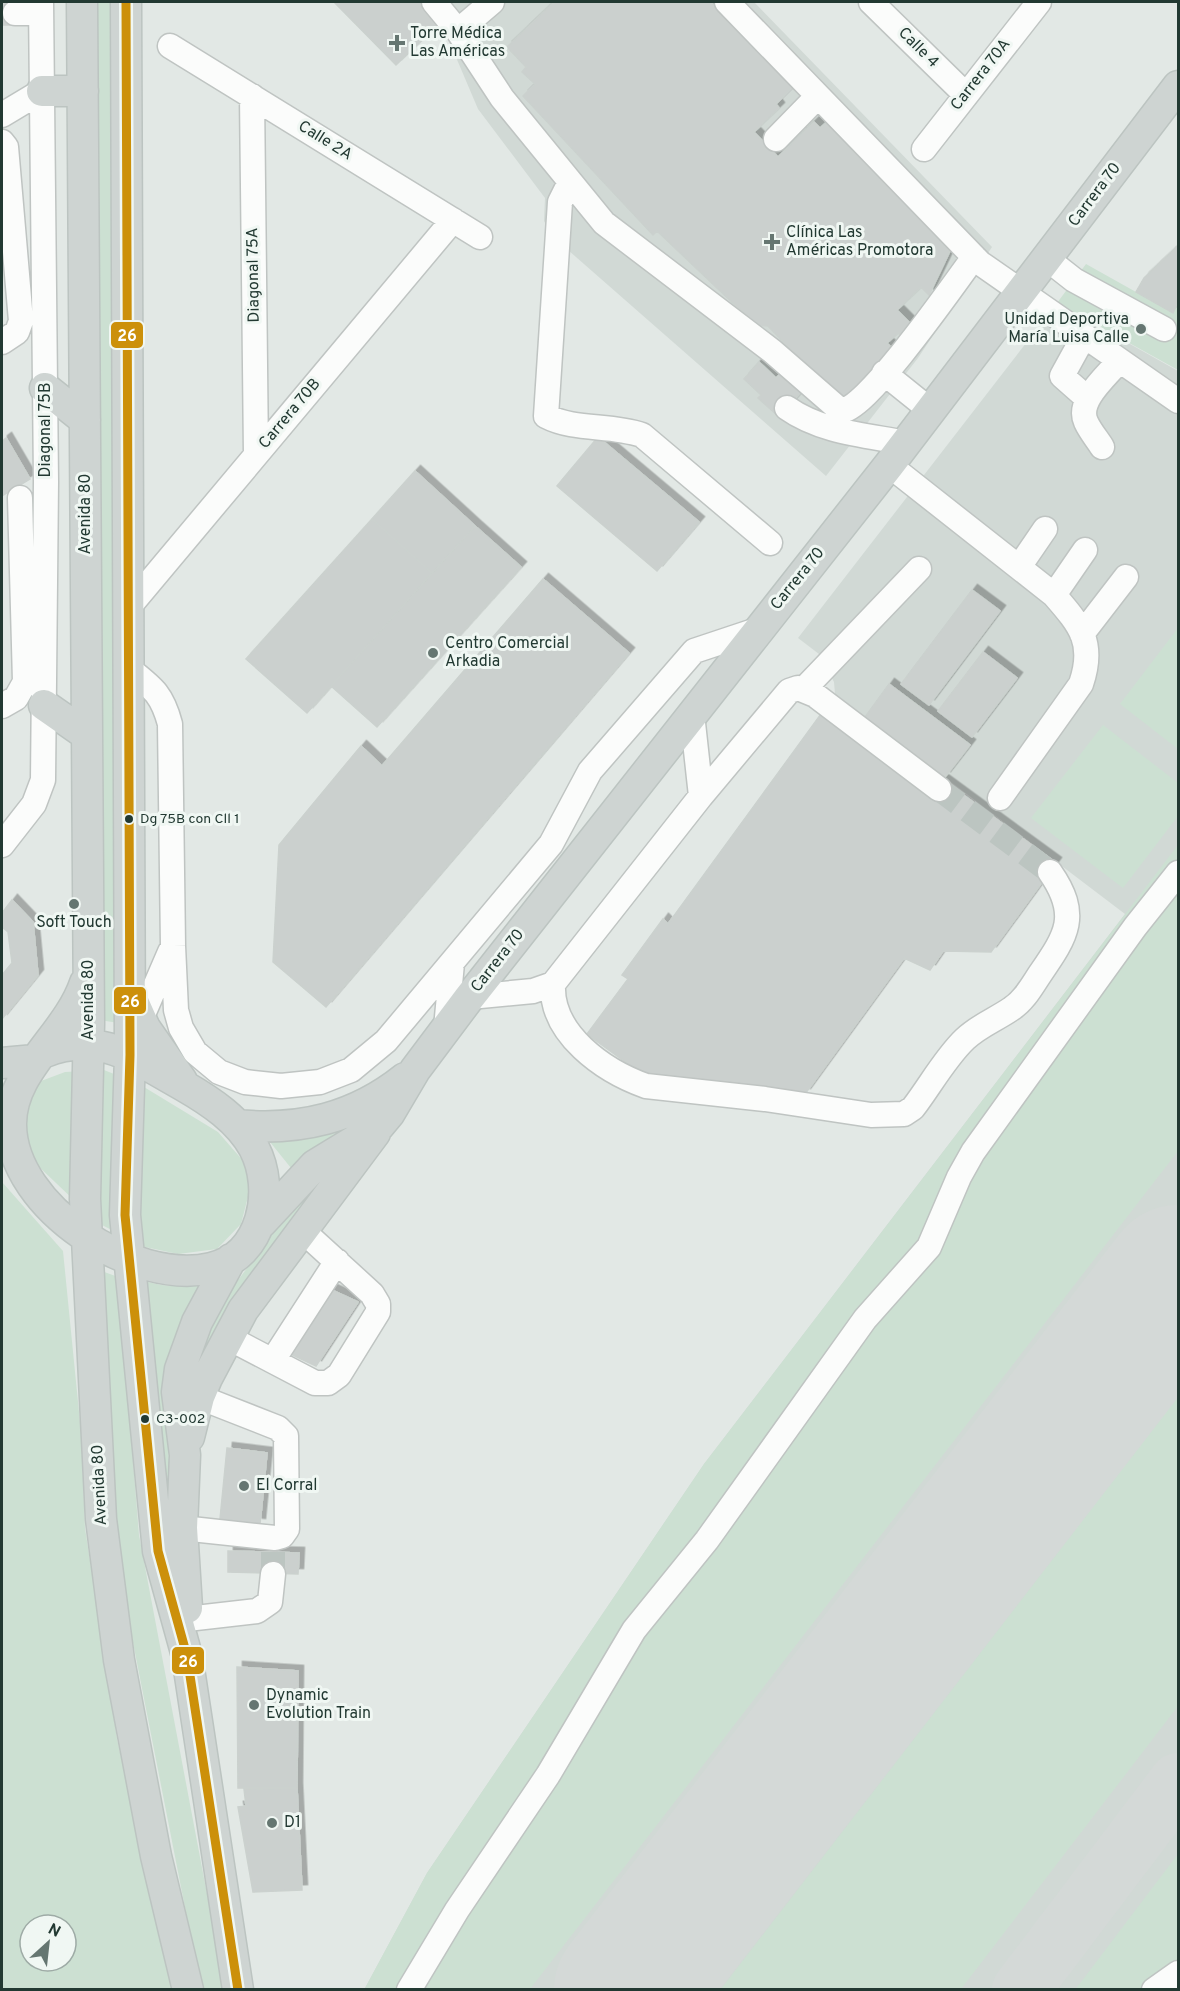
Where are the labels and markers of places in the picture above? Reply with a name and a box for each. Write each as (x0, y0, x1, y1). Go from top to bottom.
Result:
place label: Torre Médica Las Américas (410, 24, 505, 62)
marker: Torre Médica Las Américas (388, 34, 406, 52)
place label: Clínica Las Américas Promotora (786, 223, 933, 261)
marker: Clínica Las Américas Promotora (763, 233, 781, 251)
place label: Unidad Deportiva María Luisa Calle (1004, 310, 1129, 348)
marker: Unidad Deportiva María Luisa Calle (1134, 322, 1148, 336)
place label: Centro Comercial Arkadia (445, 634, 569, 672)
marker: Centro Comercial Arkadia (426, 646, 440, 660)
place label: Dg 75B con Cll 1 (140, 811, 239, 828)
marker: Dg 75B con Cll 1 (123, 813, 135, 825)
marker: Soft Touch (67, 897, 81, 911)
place label: Soft Touch (36, 913, 112, 933)
place label: C3-002 (156, 1411, 205, 1428)
marker: C3-002 (139, 1413, 151, 1425)
place label: El Corral (256, 1476, 317, 1496)
marker: El Corral (237, 1479, 251, 1493)
place label: Dynamic Evolution Train (266, 1686, 371, 1724)
marker: Dynamic Evolution Train (247, 1698, 261, 1712)
place label: D1 (284, 1813, 301, 1833)
marker: D1 (265, 1816, 279, 1830)

